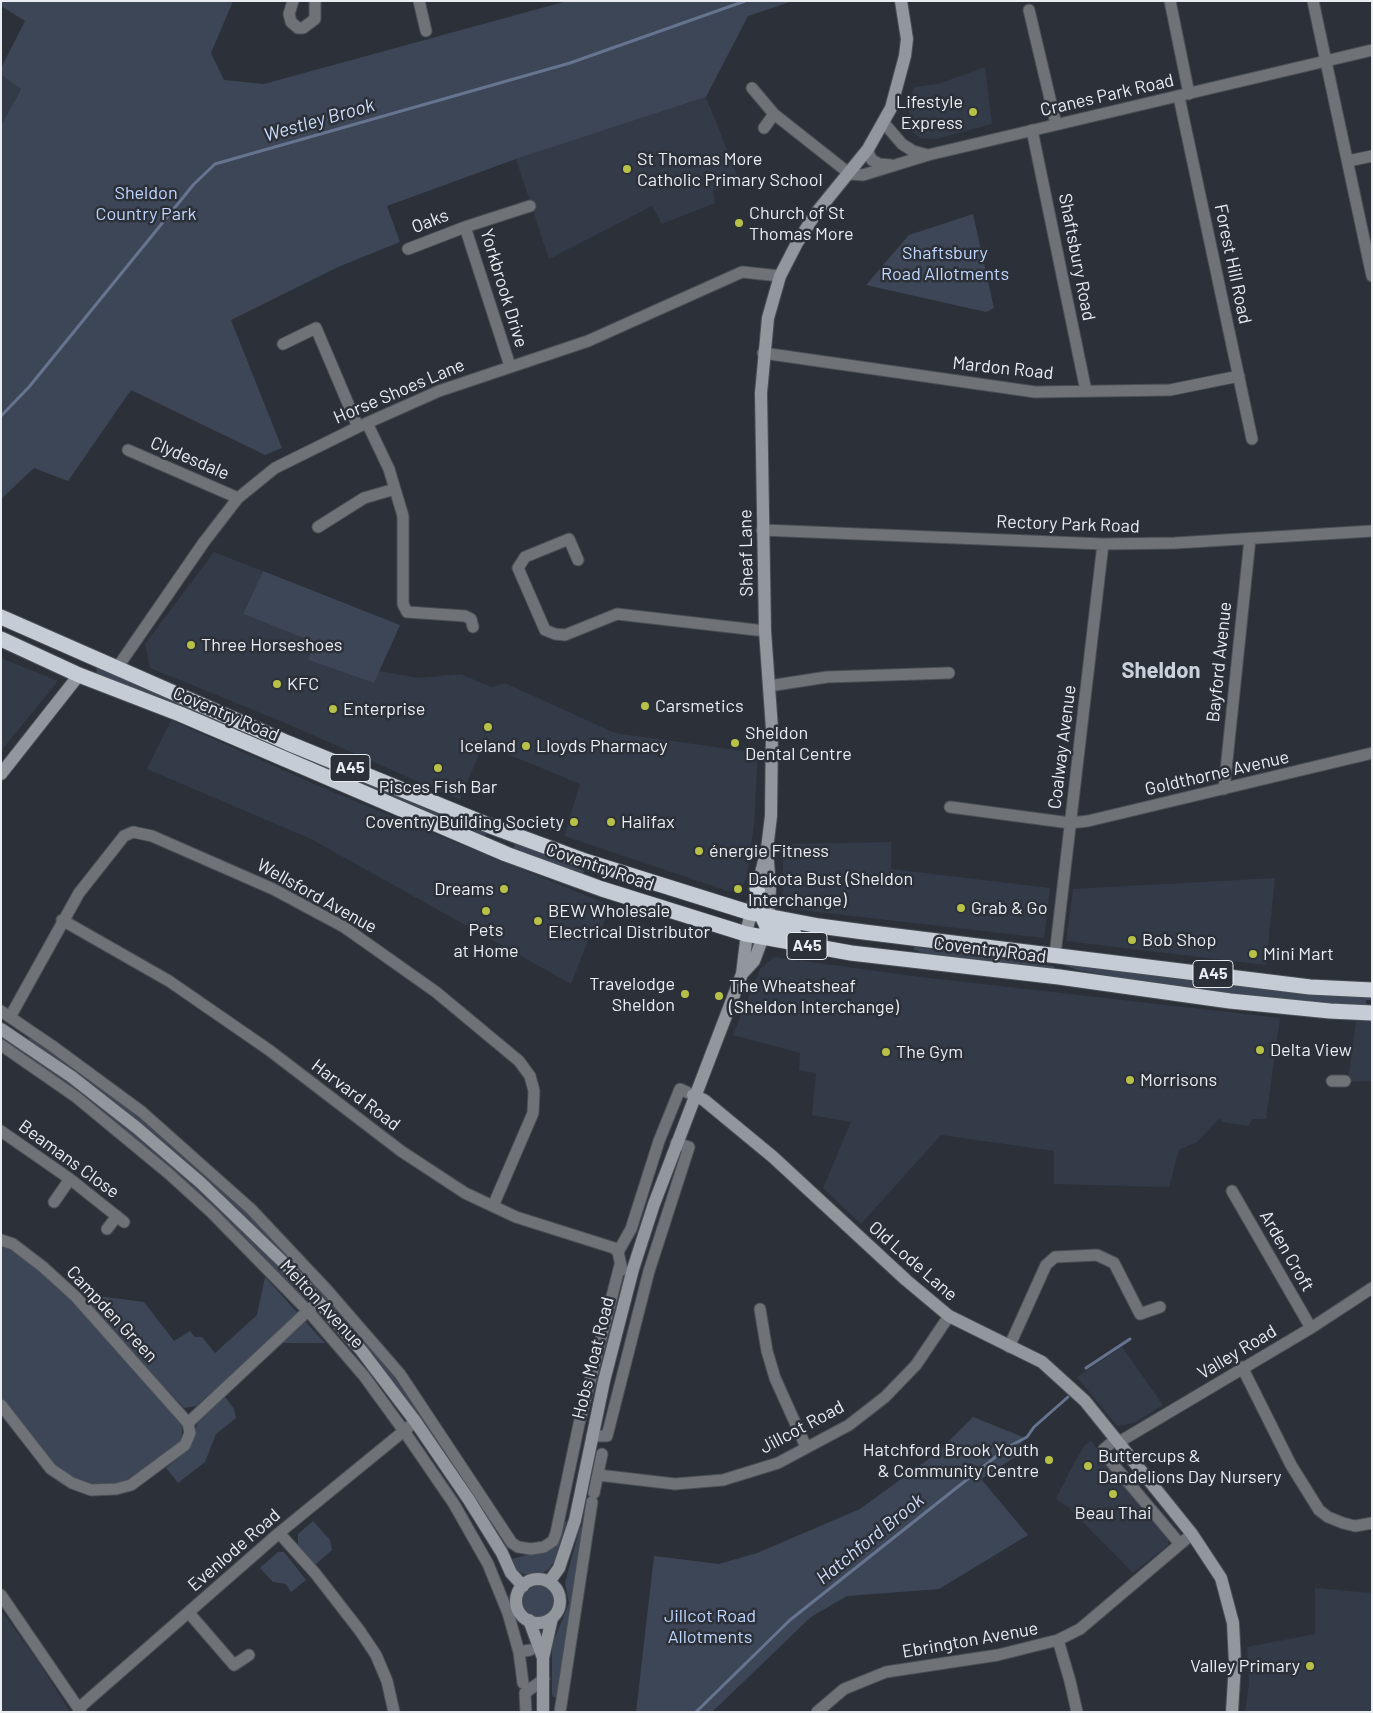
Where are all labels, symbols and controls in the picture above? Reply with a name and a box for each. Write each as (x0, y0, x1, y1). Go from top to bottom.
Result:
street label: Cranes Park Road (1038, 69, 1176, 121)
place label: Lifestyle Express (896, 91, 963, 134)
water label: Westley Brook (261, 93, 377, 147)
marker: Lifestyle Express (967, 106, 979, 118)
place label: St Thomas More Catholic Primary School (637, 148, 823, 190)
marker: St Thomas More Catholic Primary School (621, 163, 633, 175)
park label: Sheldon Country Park (96, 182, 196, 224)
street label: Shaftsbury Road (1054, 192, 1100, 322)
place label: Church of St Thomas More (749, 202, 854, 244)
street label: Forest Hill Road (1210, 202, 1256, 326)
street label: Oaks (408, 204, 452, 238)
marker: Church of St Thomas More (733, 217, 745, 229)
street label: Yorkbrook Drive (476, 226, 532, 350)
park label: Shaftsbury Road Allotments (881, 242, 1009, 284)
street label: Mardon Road (952, 352, 1054, 384)
street label: Horse Shoes Lane (330, 354, 468, 428)
street label: Clydesdale (147, 432, 233, 484)
street label: Sheaf Lane (734, 509, 758, 597)
street label: Rectory Park Road (996, 511, 1140, 537)
street label: Bayford Avenue (1202, 601, 1236, 723)
place label: Three Horseshoes (201, 634, 342, 656)
marker: Three Horseshoes (185, 639, 197, 651)
district label: Sheldon (1121, 658, 1201, 684)
place label: KFC (287, 673, 319, 695)
marker: KFC (271, 678, 283, 690)
street label: Coventry Road (170, 682, 282, 746)
street label: Coalway Avenue (1044, 684, 1080, 810)
place label: Carsmetics (655, 695, 744, 717)
place label: Enterprise (343, 698, 425, 720)
marker: Carsmetics (639, 700, 651, 712)
marker: Enterprise (327, 703, 339, 715)
marker: Iceland (482, 721, 494, 733)
place label: Sheldon Dental Centre (745, 722, 852, 764)
place label: Iceland (460, 735, 516, 757)
place label: Lloyds Pharmacy (536, 735, 668, 757)
marker: Sheldon Dental Centre (729, 737, 741, 749)
marker: Lloyds Pharmacy (520, 740, 532, 752)
street label: Goldthorne Avenue (1143, 746, 1291, 800)
road number: A45 (330, 754, 370, 781)
marker: Pisces Fish Bar (432, 762, 444, 774)
place label: Pisces Fish Bar (379, 776, 497, 798)
place label: Coventry Building Society (365, 811, 564, 833)
place label: Halifax (621, 811, 675, 833)
marker: Coventry Building Society (568, 816, 580, 828)
marker: Halifax (605, 816, 617, 828)
street label: Coventry Road (543, 838, 657, 896)
place label: énergie Fitness (709, 840, 829, 862)
marker: énergie Fitness (693, 845, 705, 857)
street label: Wellsford Avenue (253, 854, 381, 938)
place label: Dakota Bust (Sheldon Interchange) (748, 868, 913, 911)
place label: Dreams (434, 878, 494, 900)
marker: Dreams (498, 883, 510, 895)
marker: Dakota Bust (Sheldon Interchange) (732, 883, 744, 895)
place label: Grab & Go (971, 897, 1047, 919)
place label: BEW Wholesale Electrical Distributor (548, 900, 710, 942)
marker: Grab & Go (955, 902, 967, 914)
marker: Pets at Home (480, 905, 492, 917)
marker: BEW Wholesale Electrical Distributor (532, 915, 544, 927)
place label: Pets at Home (453, 919, 519, 962)
place label: Bob Shop (1142, 929, 1216, 951)
road number: A45 (787, 932, 827, 959)
street label: Coventry Road (933, 932, 1047, 968)
marker: Bob Shop (1126, 934, 1138, 946)
place label: Mini Mart (1263, 943, 1334, 965)
marker: Mini Mart (1247, 948, 1259, 960)
road number: A45 (1193, 961, 1233, 988)
place label: Travelodge Sheldon (589, 973, 675, 1016)
place label: The Wheatsheaf (Sheldon Interchange) (729, 975, 899, 1018)
marker: Travelodge Sheldon (679, 988, 691, 1000)
marker: The Wheatsheaf (Sheldon Interchange) (713, 990, 725, 1002)
place label: Delta View (1270, 1039, 1352, 1061)
place label: The Gym (896, 1041, 963, 1063)
marker: Delta View (1254, 1044, 1266, 1056)
marker: The Gym (880, 1046, 892, 1058)
street label: Harvard Road (307, 1055, 405, 1135)
place label: Morrisons (1140, 1069, 1217, 1091)
marker: Morrisons (1124, 1074, 1136, 1086)
street label: Beamans Close (14, 1115, 124, 1203)
street label: Arden Croft (1255, 1207, 1319, 1295)
street label: Old Lode Lane (864, 1217, 962, 1305)
street label: Melton Avenue (275, 1255, 369, 1353)
street label: Campden Green (62, 1261, 162, 1367)
street label: Hobs Moat Road (567, 1295, 619, 1421)
street label: Valley Road (1194, 1320, 1280, 1384)
street label: Jillcot Road (756, 1396, 848, 1458)
place label: Hatchford Brook Youth & Community Centre (863, 1439, 1039, 1482)
place label: Buttercups & Dandelions Day Nursery (1098, 1445, 1282, 1488)
marker: Hatchford Brook Youth & Community Centre (1043, 1454, 1055, 1466)
marker: Buttercups & Dandelions Day Nursery (1082, 1460, 1094, 1472)
marker: Beau Thai (1107, 1488, 1119, 1500)
water label: Hatchford Brook (812, 1489, 928, 1589)
place label: Beau Thai (1075, 1502, 1151, 1524)
street label: Evenlode Road (183, 1504, 285, 1596)
park label: Jillcot Road Allotments (664, 1605, 756, 1648)
street label: Ebrington Avenue (900, 1617, 1040, 1663)
place label: Valley Primary (1190, 1655, 1300, 1677)
marker: Valley Primary (1304, 1660, 1316, 1672)

